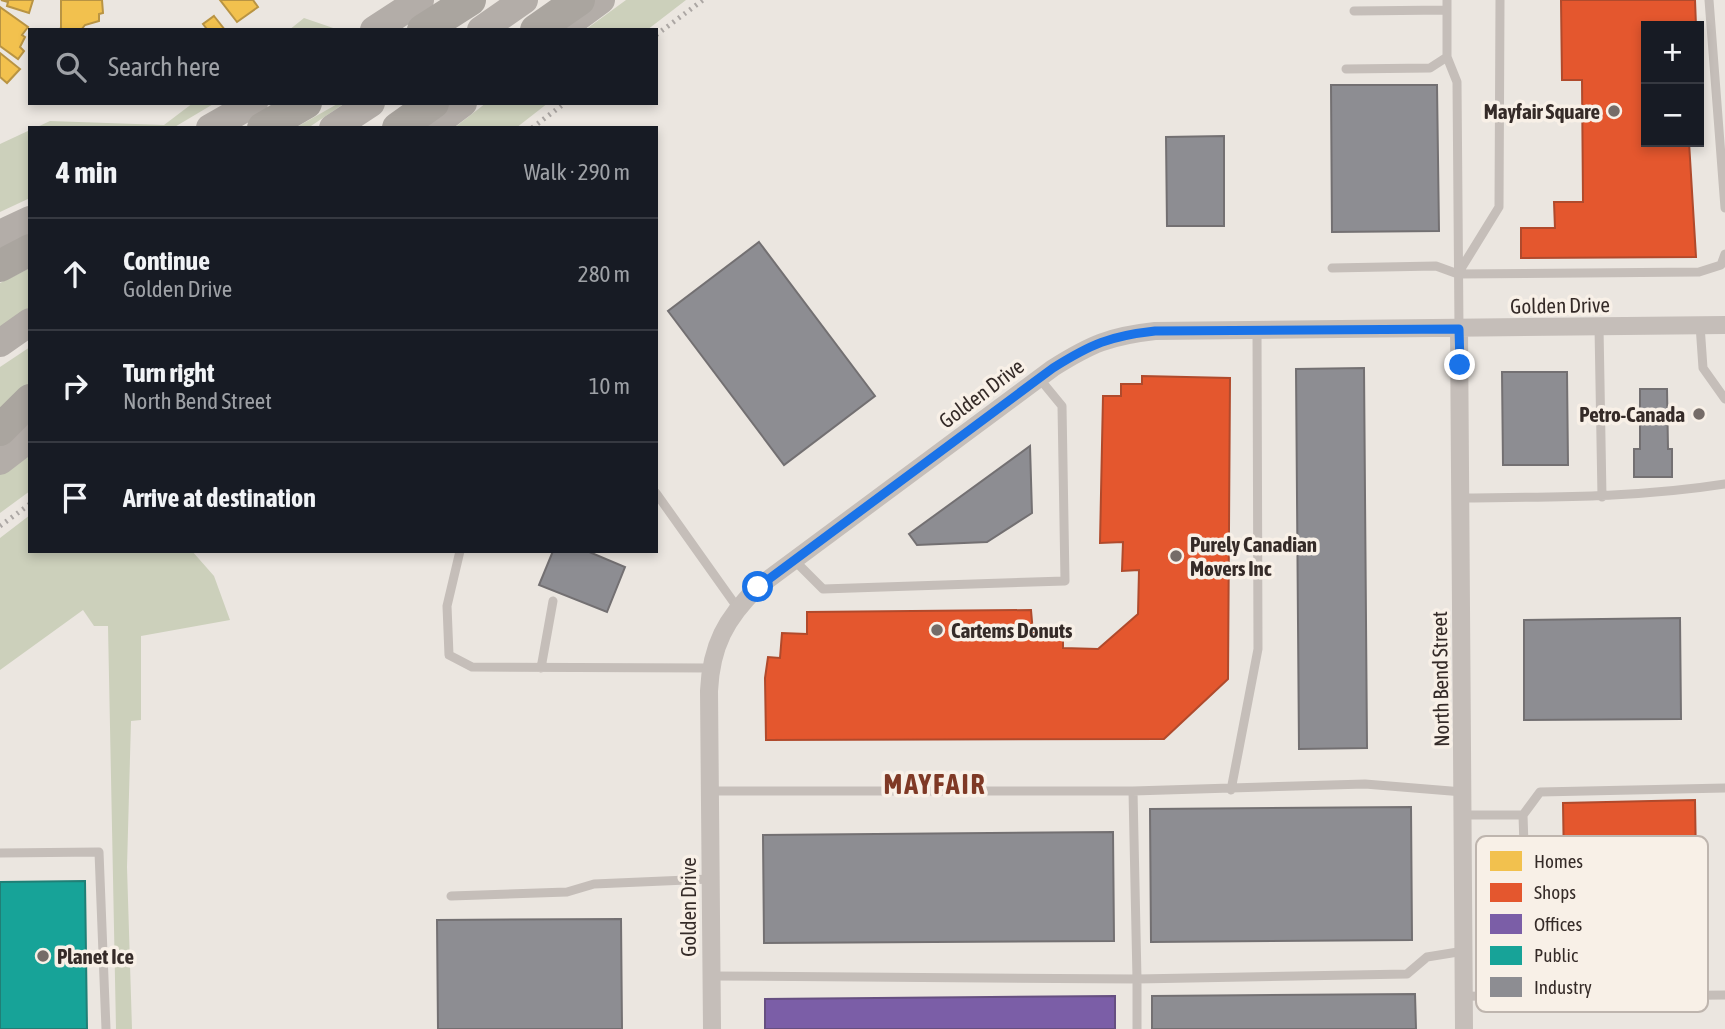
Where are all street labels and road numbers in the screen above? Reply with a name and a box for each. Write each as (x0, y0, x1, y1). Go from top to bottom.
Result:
street label: Golden Drive (1510, 292, 1610, 318)
street label: Golden Drive (934, 353, 1028, 433)
street label: North Bend Street (1427, 611, 1453, 747)
street label: Golden Drive (676, 857, 700, 957)

